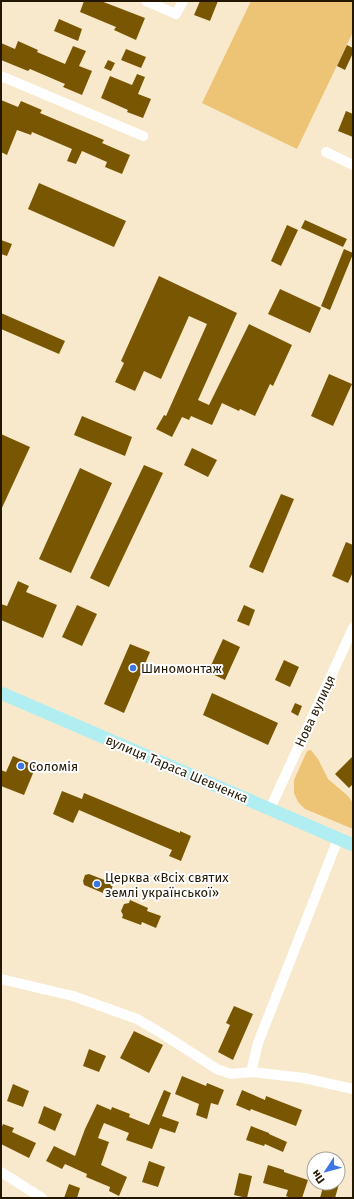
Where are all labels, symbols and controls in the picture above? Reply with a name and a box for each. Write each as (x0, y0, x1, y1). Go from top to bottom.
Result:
place label: Шиномонтаж (141, 661, 223, 676)
marker: Шиномонтаж (128, 663, 138, 673)
street label: Нова вулиця (292, 673, 338, 749)
street label: вулиця Тараса Шевченка (104, 732, 250, 806)
place label: Соломiя (29, 759, 78, 774)
marker: Соломiя (16, 761, 26, 771)
place label: Церква «Всіх святих землі української» (105, 870, 229, 900)
marker: Церква «Всіх святих землі української» (92, 879, 102, 889)
north arrow (306, 1151, 346, 1191)
text: Пн (309, 1167, 328, 1186)

